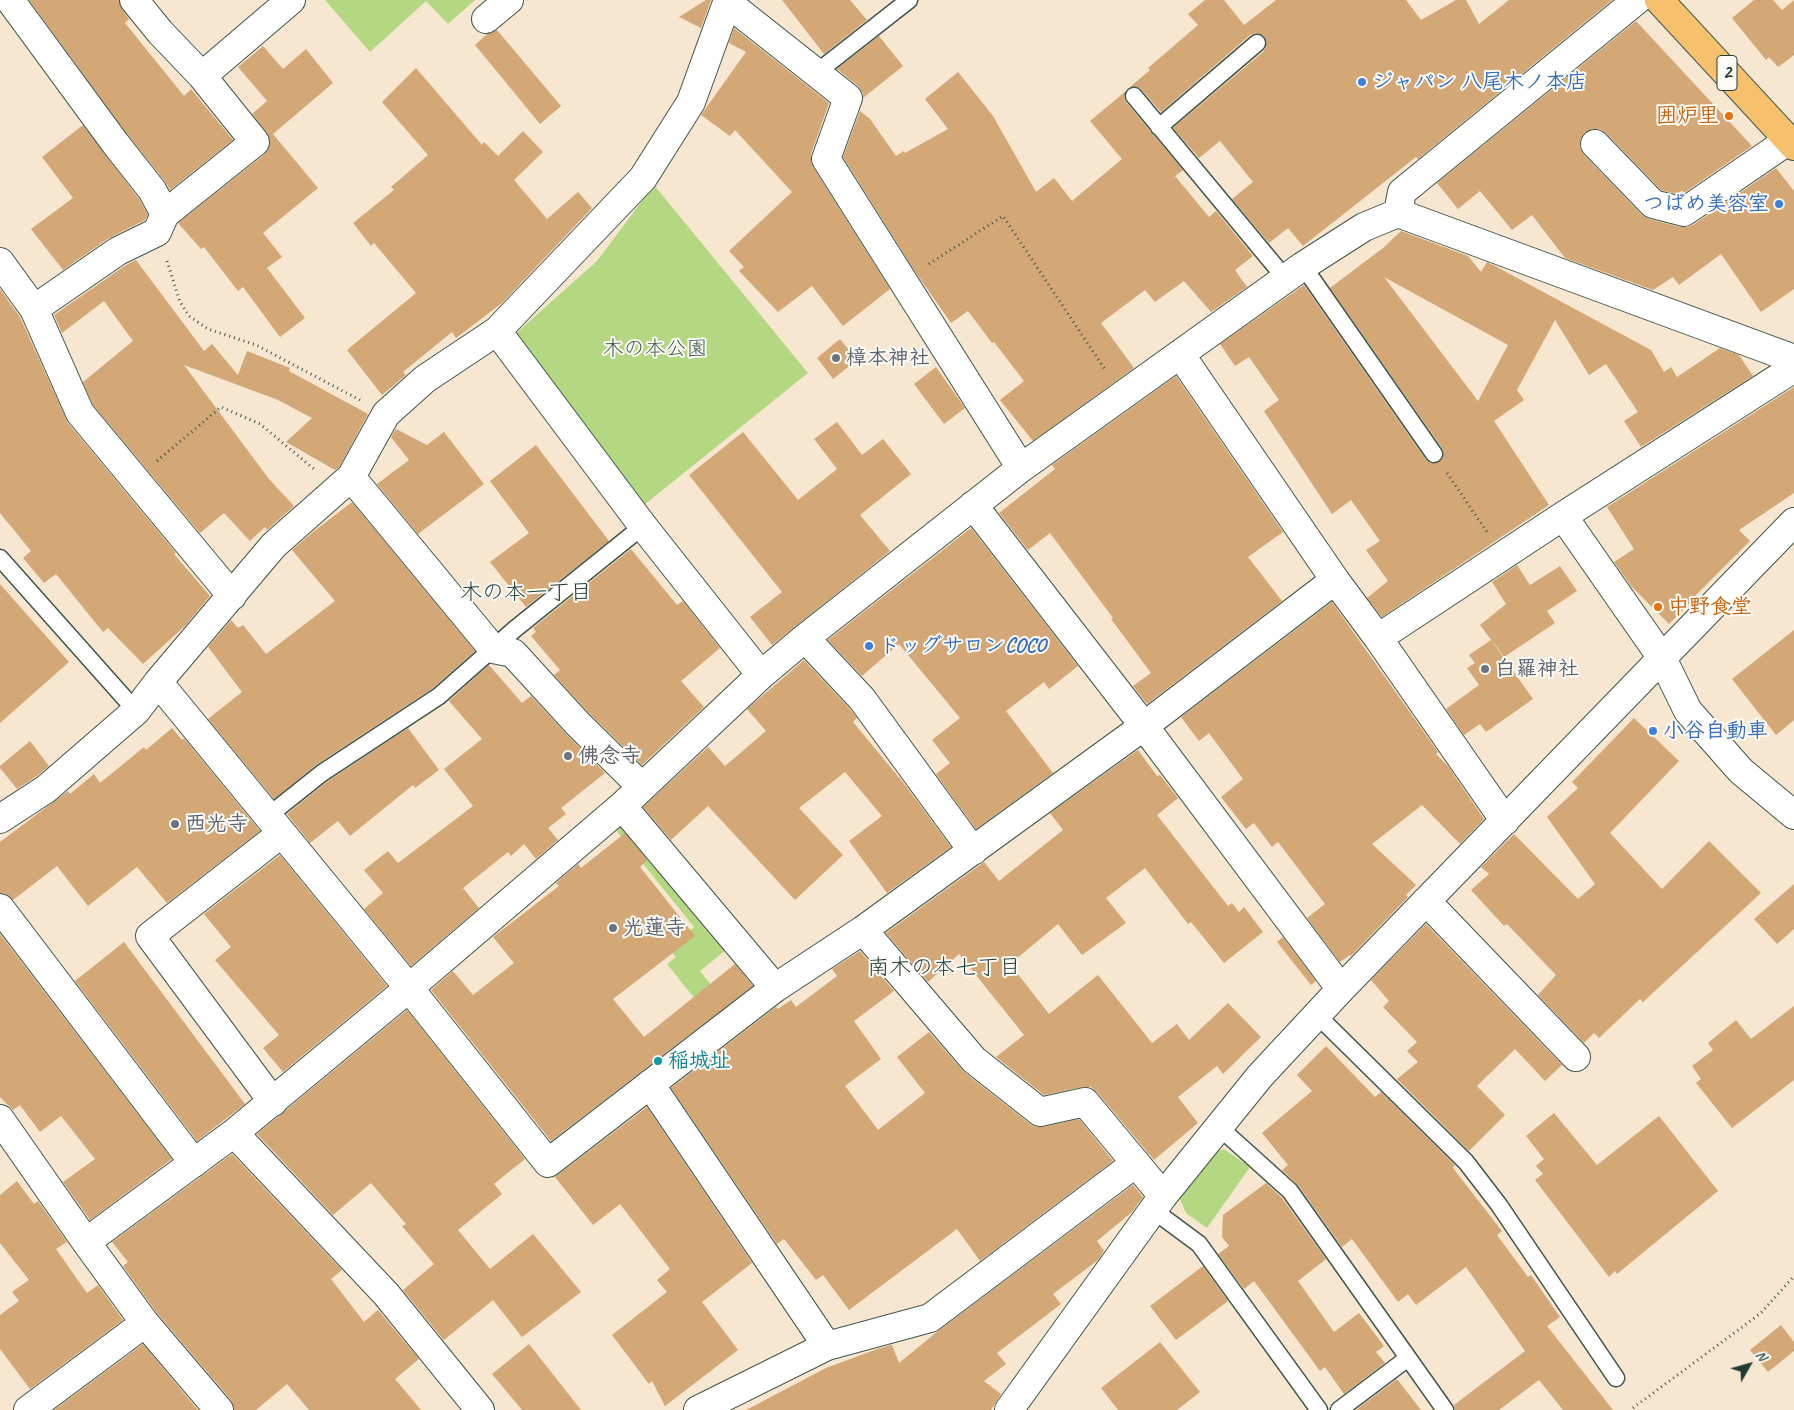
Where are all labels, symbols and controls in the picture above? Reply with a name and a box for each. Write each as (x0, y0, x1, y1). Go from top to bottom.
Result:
road number: 2 (1717, 56, 1737, 90)
place label: ジャパン 八尾木ノ本店 (1372, 69, 1587, 95)
marker: ジャパン 八尾木ノ本店 (1356, 76, 1368, 88)
place label: 囲炉里 (1656, 103, 1719, 129)
marker: 囲炉里 (1723, 110, 1735, 122)
place label: つばめ美容室 (1643, 191, 1769, 217)
marker: つばめ美容室 (1773, 198, 1785, 210)
park label: 木の本公園 (603, 336, 707, 362)
place label: 樟本神社 (846, 345, 930, 371)
marker: 樟本神社 (830, 352, 842, 364)
district label: 木の本一丁目 (460, 580, 592, 606)
place label: 中野食堂 (1668, 594, 1752, 620)
marker: 中野食堂 (1652, 601, 1664, 613)
place label: ドッグサロンCOCO (879, 633, 1046, 659)
marker: ドッグサロンCOCO (863, 640, 875, 652)
place label: 白羅神社 (1495, 656, 1579, 682)
marker: 白羅神社 (1479, 663, 1491, 675)
place label: 小谷自動車 (1663, 718, 1768, 744)
marker: 小谷自動車 (1647, 725, 1659, 737)
place label: 佛念寺 (578, 743, 641, 769)
marker: 佛念寺 (562, 750, 574, 762)
place label: 西光寺 (185, 811, 248, 837)
marker: 西光寺 (169, 818, 181, 830)
place label: 光蓮寺 (623, 915, 686, 941)
marker: 光蓮寺 (607, 922, 619, 934)
district label: 南木の本七丁目 (867, 955, 1021, 981)
place label: 稲城址 (668, 1048, 731, 1074)
marker: 稲城址 (652, 1055, 664, 1067)
north arrow (1724, 1340, 1774, 1390)
text: N (1752, 1347, 1771, 1364)

